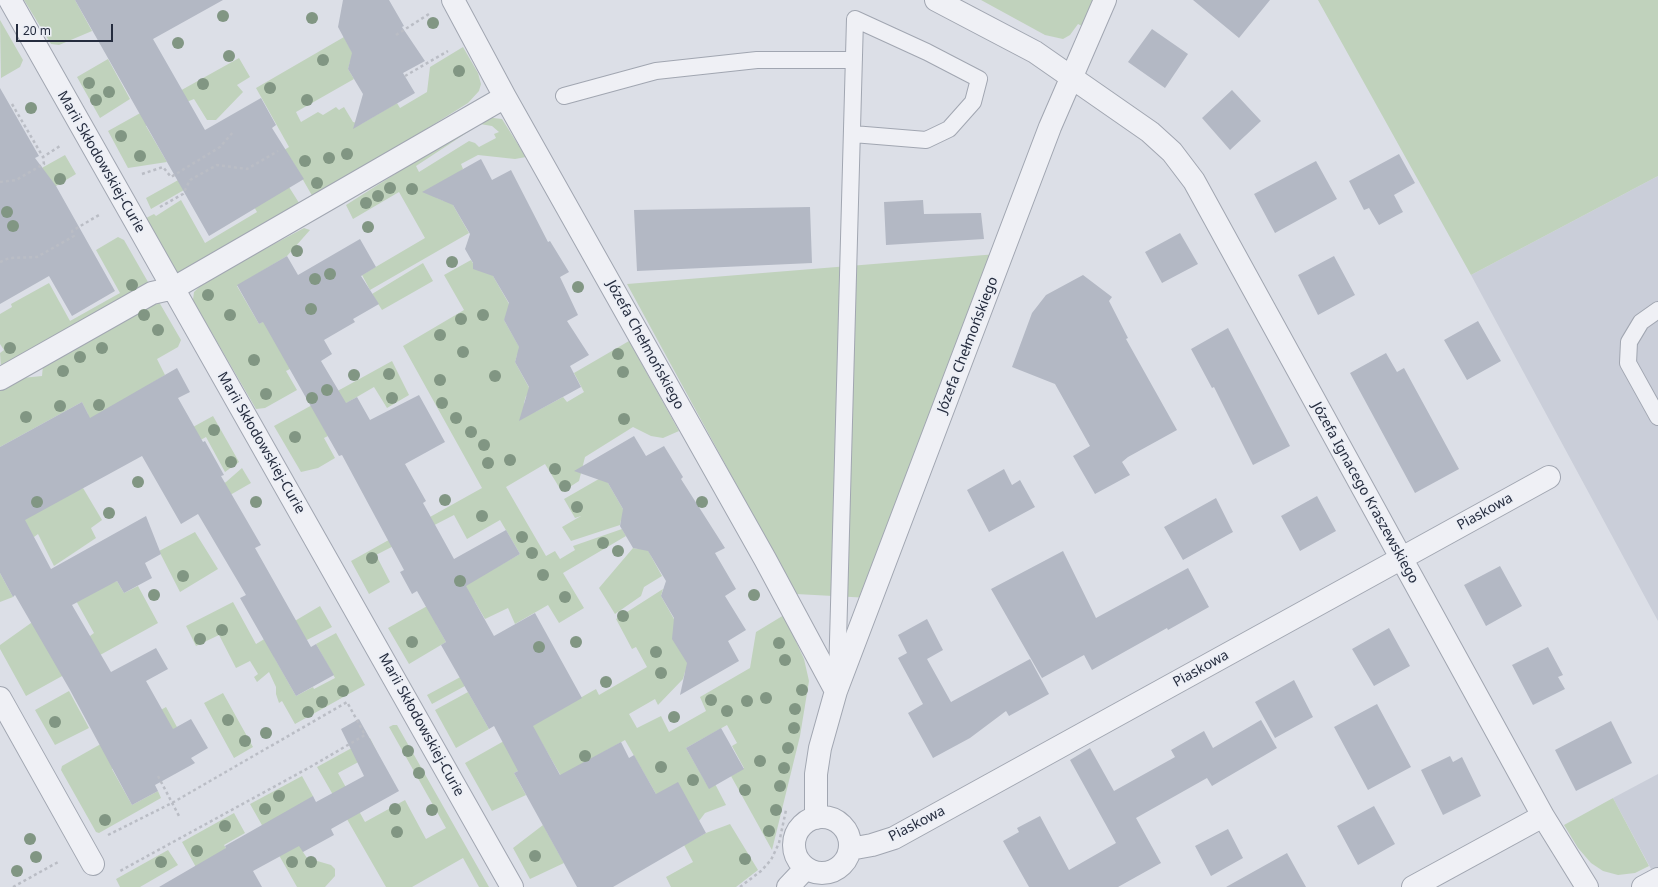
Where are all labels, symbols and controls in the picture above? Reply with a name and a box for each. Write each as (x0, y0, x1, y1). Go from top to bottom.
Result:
scale bar (18, 16, 115, 42)
text: 20 m (23, 22, 51, 39)
street label: Marii Skłodowskiej-Curie (54, 88, 148, 236)
street label: Józefa Chełmońskiego (934, 274, 1002, 416)
street label: Józefa Chełmońskiego (603, 278, 687, 412)
street label: Marii Skłodowskiej-Curie (214, 369, 308, 517)
street label: Józefa Ignacego Kraszewskiego (1308, 399, 1422, 587)
street label: Piaskowa (1454, 490, 1516, 534)
street label: Piaskowa (1170, 647, 1232, 691)
street label: Marii Skłodowskiej-Curie (375, 651, 467, 799)
street label: Piaskowa (886, 803, 948, 845)

